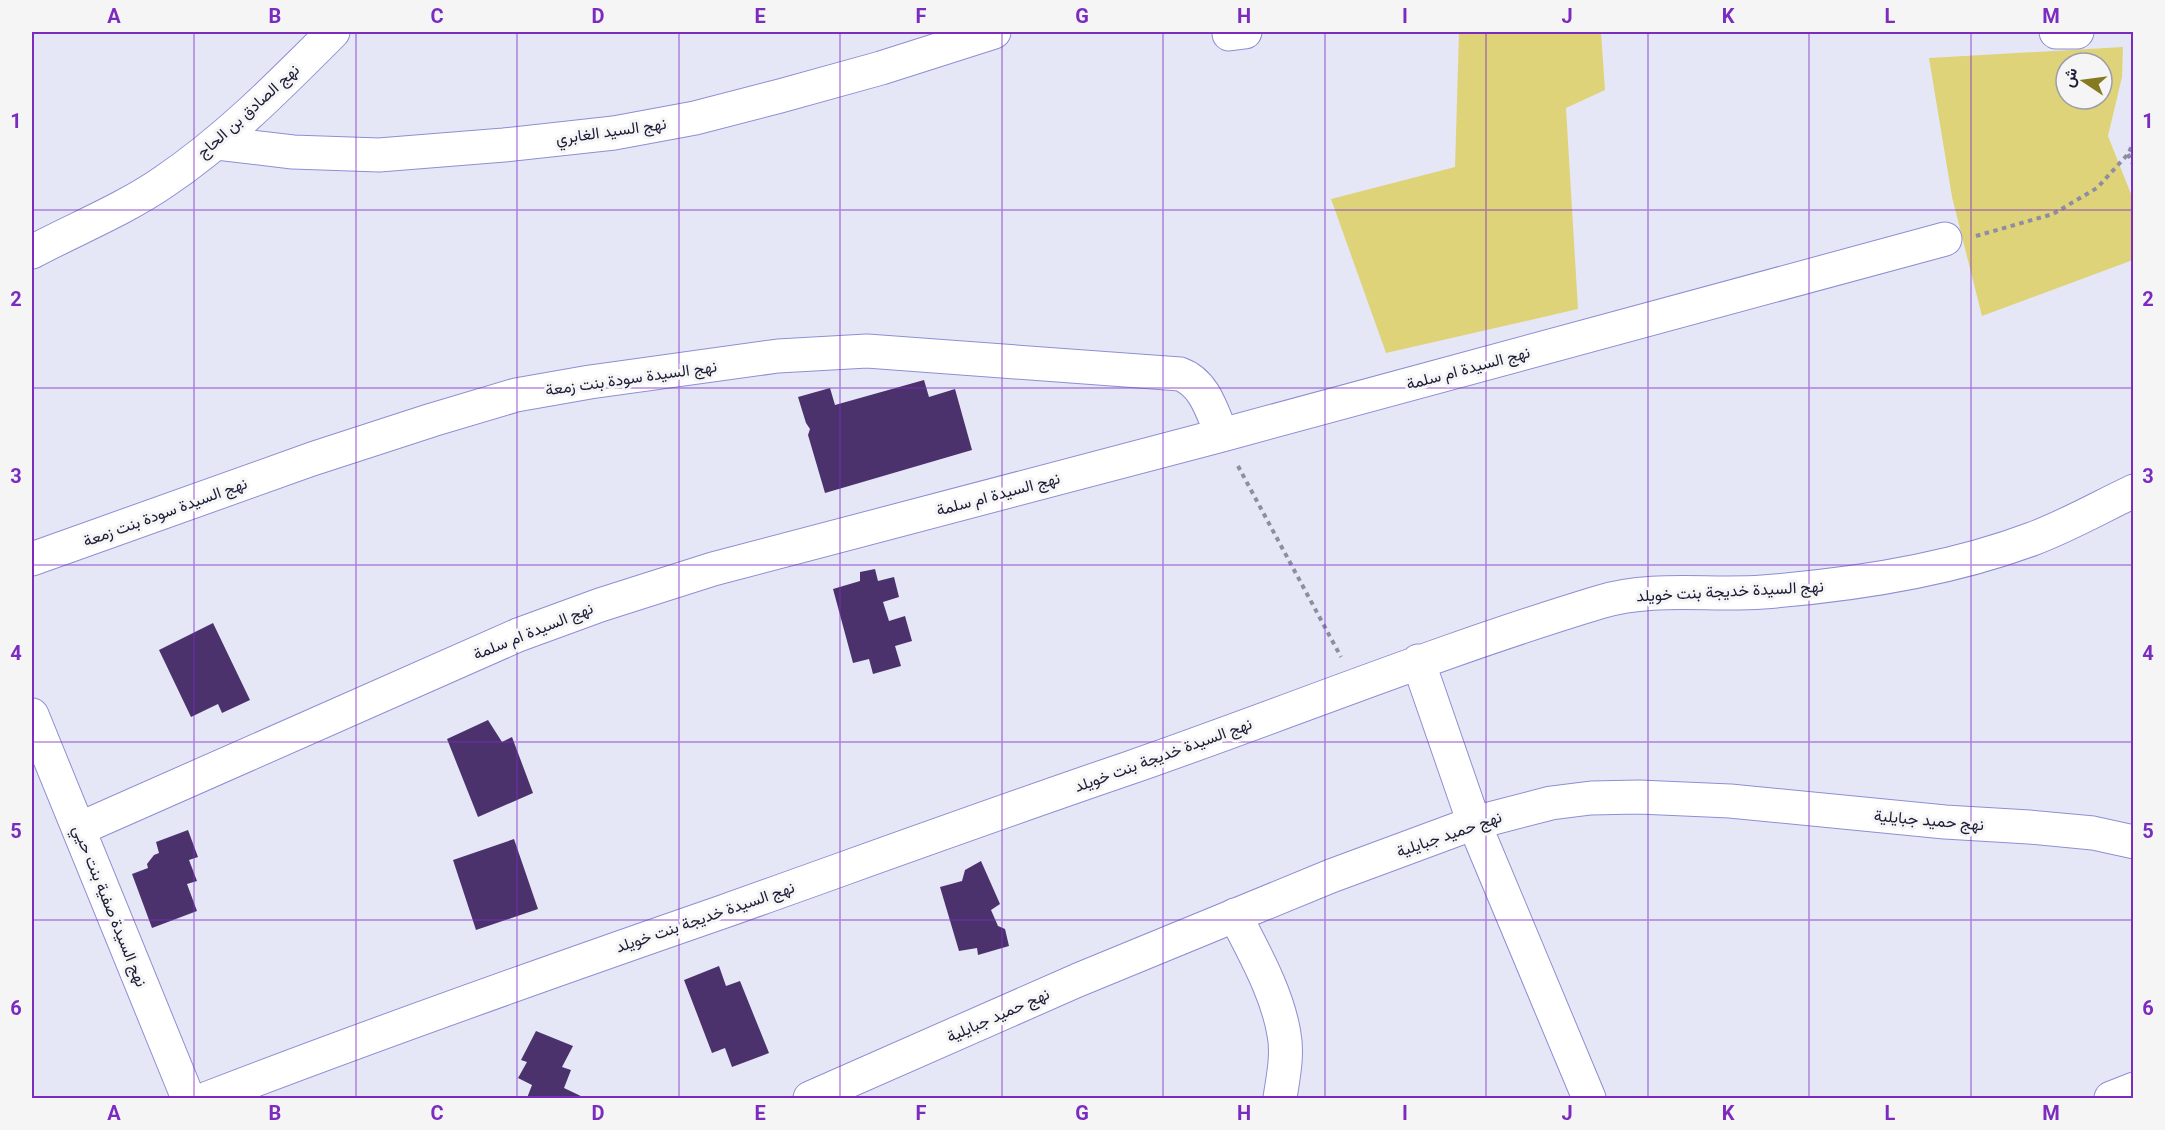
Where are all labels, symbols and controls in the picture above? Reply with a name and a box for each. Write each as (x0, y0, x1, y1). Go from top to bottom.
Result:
text: A (107, 4, 121, 28)
text: B (269, 4, 281, 28)
text: C (430, 4, 444, 28)
text: D (592, 4, 605, 28)
text: E (754, 4, 766, 28)
text: F (916, 4, 927, 28)
text: G (1075, 4, 1089, 28)
text: H (1237, 4, 1251, 28)
text: I (1402, 4, 1408, 28)
text: J (1561, 4, 1573, 28)
text: K (1722, 4, 1735, 28)
text: L (1885, 4, 1896, 28)
text: M (2042, 4, 2060, 28)
north arrow (2054, 51, 2114, 111)
street label: نهج الصادق بن الحاج (193, 60, 304, 163)
text: ش (2058, 66, 2081, 89)
text: 1 (10, 109, 22, 133)
text: 1 (2142, 109, 2154, 133)
street label: نهج السيد الغابري (554, 114, 668, 152)
text: 2 (10, 287, 22, 311)
text: 2 (2142, 287, 2154, 311)
street label: نهج السيدة ام سلمة (1404, 342, 1533, 396)
street label: نهج السيدة سودة بنت زمعة (544, 357, 718, 401)
text: 3 (10, 464, 22, 488)
text: 3 (2142, 464, 2154, 488)
street label: نهج السيدة ام سلمة (934, 468, 1063, 522)
street label: نهج السيدة سودة بنت زمعة (80, 473, 250, 552)
street label: نهج السيدة خديجة بنت خويلد (1636, 577, 1824, 607)
street label: نهج السيدة ام سلمة (470, 598, 596, 666)
text: 4 (10, 641, 22, 665)
text: 4 (2142, 641, 2154, 665)
street label: نهج السيدة خديجة بنت خويلد (1072, 714, 1255, 798)
street label: نهج حميد جبايلية (1873, 806, 1985, 836)
street label: نهج حميد جبايلية (1394, 807, 1505, 863)
text: 5 (10, 819, 22, 843)
text: 5 (2142, 819, 2154, 843)
street label: نهج السيدة صفية بنت حيي (65, 822, 151, 991)
street label: نهج السيدة خديجة بنت خويلد (613, 877, 798, 958)
street label: نهج حميد جبايلية (944, 984, 1053, 1048)
text: 6 (10, 996, 22, 1020)
text: 6 (2142, 996, 2154, 1020)
text: A (107, 1101, 121, 1125)
text: B (269, 1101, 281, 1125)
text: C (430, 1101, 444, 1125)
text: D (592, 1101, 605, 1125)
text: E (754, 1101, 766, 1125)
text: F (916, 1101, 927, 1125)
text: G (1075, 1101, 1089, 1125)
text: H (1237, 1101, 1251, 1125)
text: I (1402, 1101, 1408, 1125)
text: J (1561, 1101, 1573, 1125)
text: K (1722, 1101, 1735, 1125)
text: L (1885, 1101, 1896, 1125)
text: M (2042, 1101, 2060, 1125)

